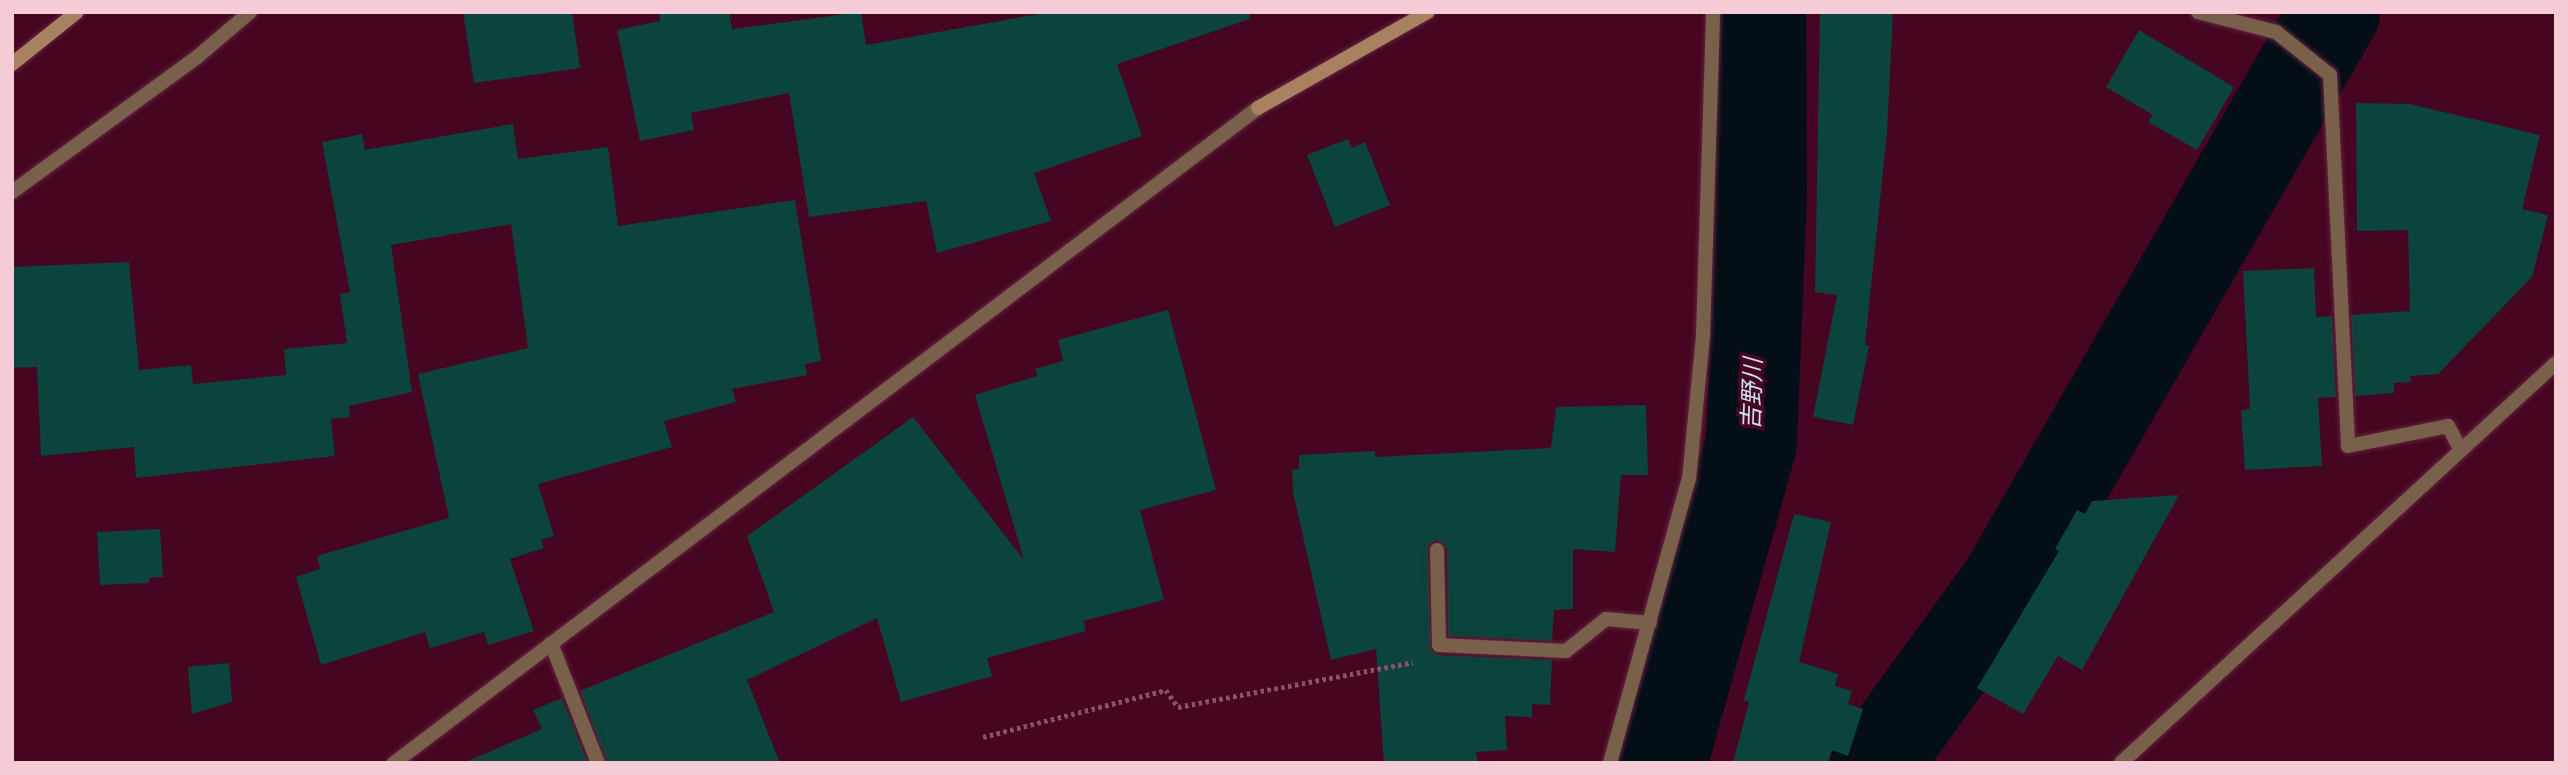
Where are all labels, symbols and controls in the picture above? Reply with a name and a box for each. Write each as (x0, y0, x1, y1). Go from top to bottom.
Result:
water label: 吉野川 (1737, 358, 1769, 430)

